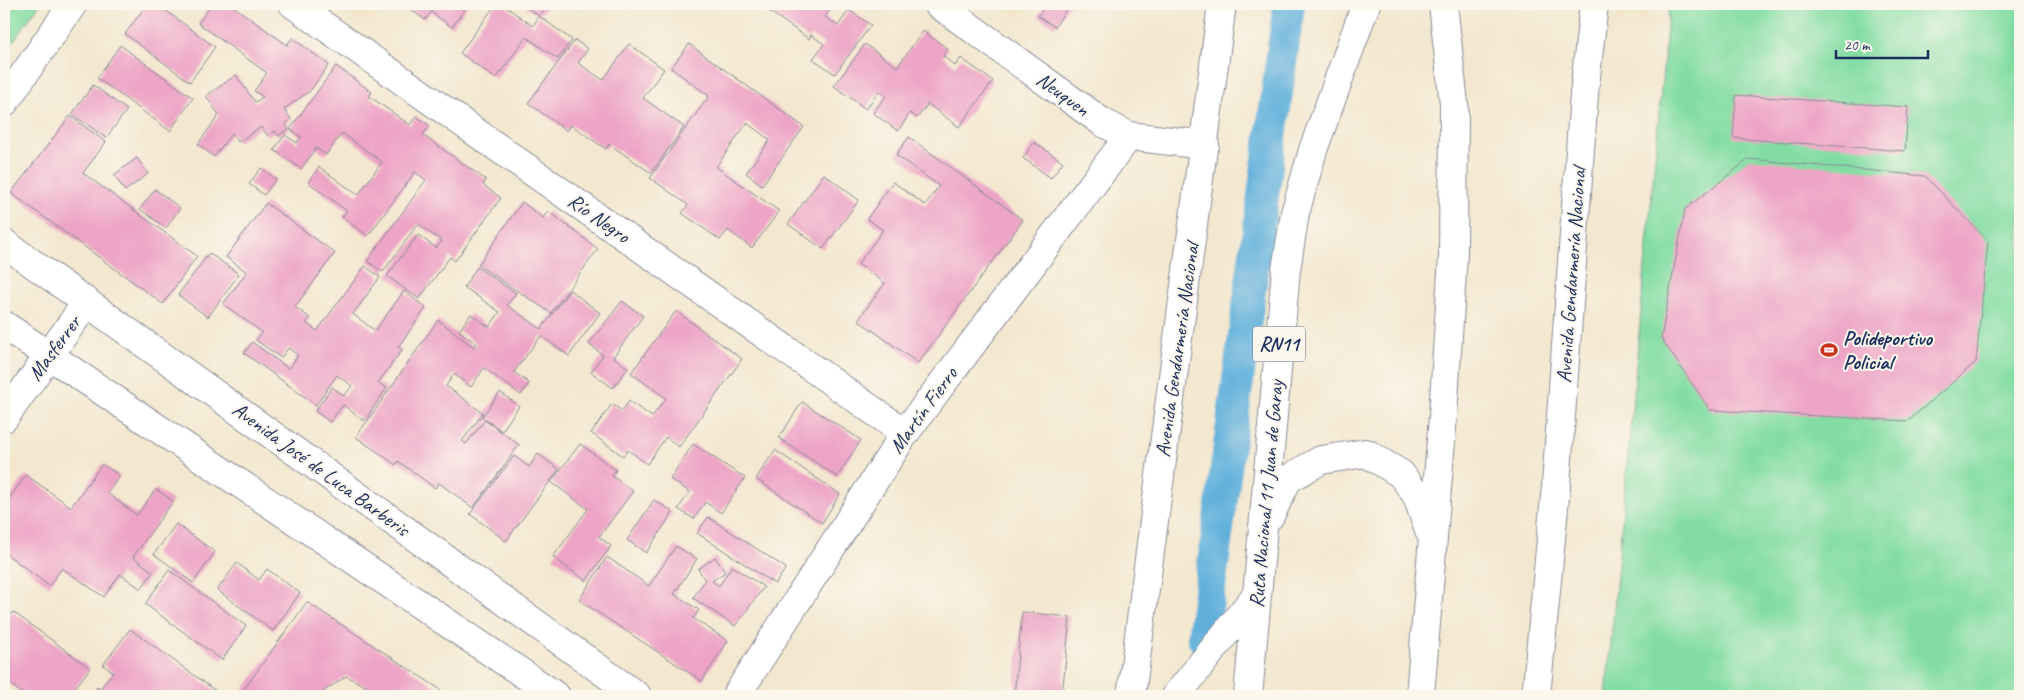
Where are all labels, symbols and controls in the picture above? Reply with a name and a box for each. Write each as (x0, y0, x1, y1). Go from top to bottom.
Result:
scale bar (1836, 28, 1929, 60)
text: 20 m (1844, 36, 1871, 55)
street label: Neuquen (1031, 66, 1095, 122)
street label: Avenida Gendarmería Nacional (1551, 163, 1592, 384)
street label: Río Negro (563, 187, 636, 249)
street label: Avenida Gendarmería Nacional (1149, 238, 1205, 459)
street label: Masferrer (22, 309, 87, 386)
place label: Polideportivo Policial (1843, 325, 1933, 375)
road number: RN11 (1253, 326, 1305, 362)
sports icon: Polideportivo Policial (1819, 340, 1839, 360)
street label: Martín Fierro (883, 361, 964, 458)
street label: Ruta Nacional 11 Juan de Garay (1243, 377, 1289, 609)
street label: Avenida José de Luca Barberis (227, 396, 416, 543)

